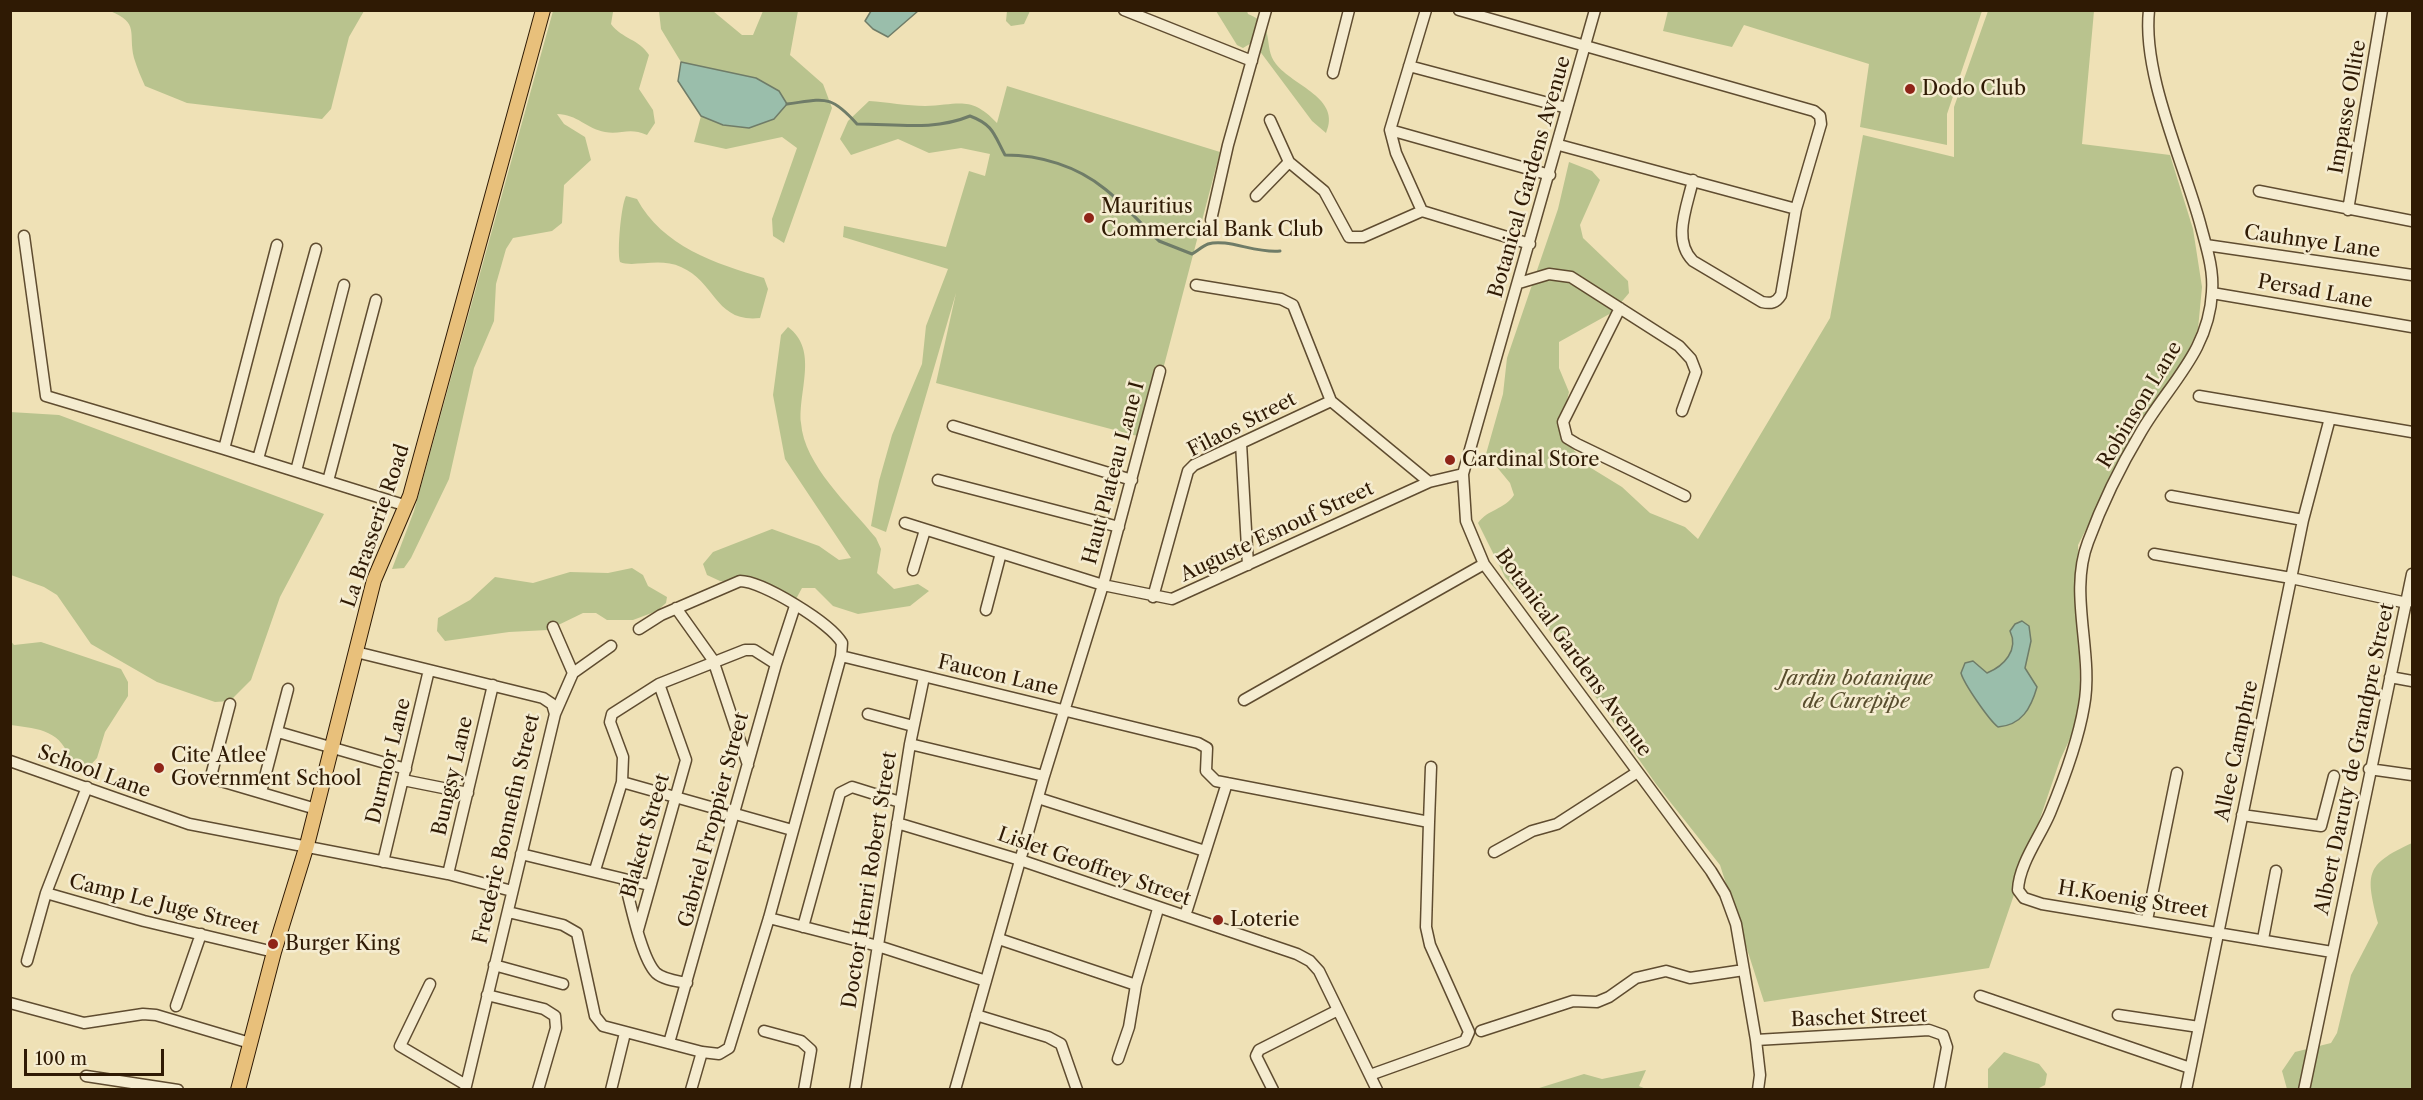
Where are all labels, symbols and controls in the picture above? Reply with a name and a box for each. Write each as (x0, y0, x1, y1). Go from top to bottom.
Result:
street label: Impasse Ollite (2324, 38, 2372, 176)
street label: Botanical Gardens Avenue (1484, 53, 1576, 301)
place label: Dodo Club (1922, 77, 2026, 101)
marker: Dodo Club (1903, 82, 1917, 96)
place label: Mauritius Commercial Bank Club (1101, 195, 1323, 242)
marker: Mauritius Commercial Bank Club (1082, 211, 1096, 225)
street label: Cauhnye Lane (2242, 221, 2382, 263)
street label: Persad Lane (2256, 270, 2374, 314)
street label: Robinson Lane (2093, 337, 2187, 473)
street label: Haut Plateau Lane I (1078, 379, 1150, 567)
street label: Filaos Street (1184, 387, 1300, 463)
street label: La Brasserie Road (337, 441, 415, 611)
place label: Cardinal Store (1462, 448, 1599, 472)
marker: Cardinal Store (1443, 453, 1457, 467)
street label: Auguste Esnouf Street (1176, 477, 1378, 587)
street label: Botanical Gardens Avenue (1490, 545, 1656, 761)
street label: Albert Daruty de Grandpre Street (2310, 601, 2400, 917)
street label: Faucon Lane (935, 650, 1061, 702)
park label: Jardin botanique de Curepipe (1780, 667, 1932, 714)
street label: Allee Camphre (2210, 678, 2264, 824)
street label: Durmor Lane (362, 696, 416, 826)
street label: Gabriel Froppier Street (674, 710, 754, 930)
street label: Frederic Bonnefin Street (469, 712, 545, 946)
street label: Bungsy Lane (428, 714, 478, 838)
street label: School Lane (34, 741, 154, 803)
place label: Cite Atlee Government School (171, 744, 361, 791)
street label: Doctor Henri Robert Street (838, 750, 902, 1010)
marker: Cite Atlee Government School (152, 761, 166, 775)
street label: Blakett Street (617, 771, 675, 901)
street label: Lislet Geoffrey Street (994, 823, 1194, 911)
street label: Camp Le Juge Street (67, 870, 261, 940)
street label: H.Koenig Street (2056, 876, 2210, 924)
place label: Loterie (1230, 908, 1299, 932)
marker: Loterie (1211, 913, 1225, 927)
place label: Burger King (285, 932, 400, 956)
marker: Burger King (266, 937, 280, 951)
street label: Baschet Street (1790, 1004, 1928, 1032)
scale bar (27, 1037, 166, 1075)
text: 100 m (35, 1048, 87, 1070)

